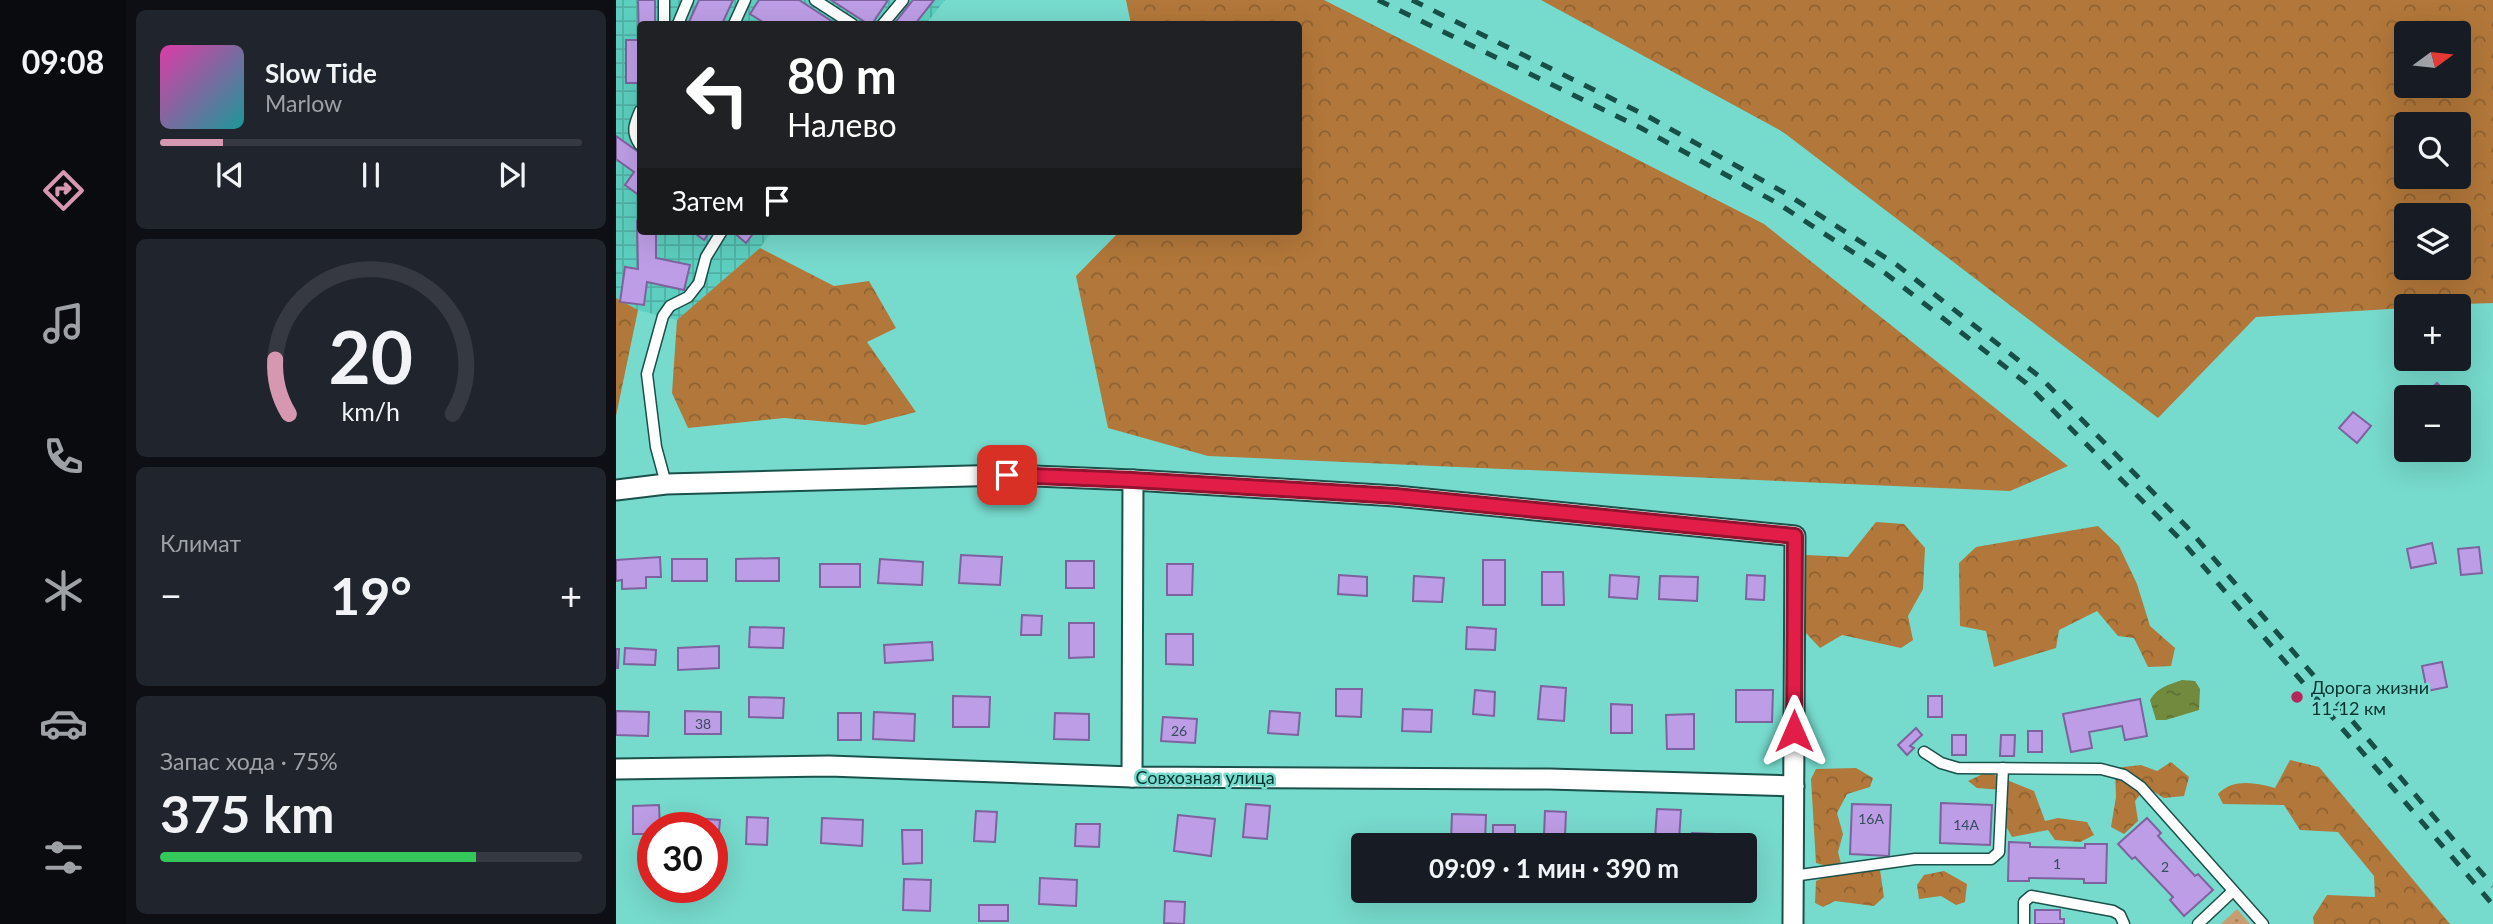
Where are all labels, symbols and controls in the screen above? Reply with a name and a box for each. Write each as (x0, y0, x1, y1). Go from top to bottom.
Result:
north arrow (2394, 21, 2471, 98)
map controls (2394, 21, 2471, 462)
text: 09:08 (22, 42, 104, 81)
text: 80 m (787, 46, 897, 104)
icon: left (672, 49, 763, 140)
text: Slow Tide (265, 57, 377, 89)
text: Marlow (265, 89, 342, 117)
text: Налево (787, 105, 897, 144)
button: search (2394, 112, 2471, 189)
icon: previous (211, 156, 249, 194)
icon: pause (352, 156, 390, 194)
icon: next (493, 156, 531, 194)
icon: directions (39, 166, 88, 215)
icon: arrive (758, 182, 796, 220)
text: Затем (672, 185, 744, 217)
button: layers (2394, 203, 2471, 280)
button: + (2394, 294, 2471, 371)
icon: music (39, 299, 88, 348)
text: 20 (329, 312, 413, 400)
button: − (2394, 385, 2471, 462)
text: km/h (342, 396, 400, 426)
icon: phone (39, 432, 88, 481)
pin (977, 445, 1037, 505)
icon: arrive (988, 456, 1026, 494)
text: Климат (160, 529, 241, 557)
text: 19° (330, 564, 412, 626)
icon: climate (39, 566, 88, 615)
text: − (160, 572, 182, 618)
text: + (560, 572, 582, 618)
place label: Дорога жизни 11-12 км (2311, 676, 2429, 719)
marker: Дорога жизни 11-12 км (2289, 689, 2305, 705)
position arrow (1757, 694, 1831, 768)
icon: car (39, 699, 88, 748)
house number: 38 (695, 715, 711, 732)
house number: 26 (1171, 722, 1187, 739)
text: Запас хода · 75% (160, 747, 338, 775)
street label: Совхозная улица (1135, 766, 1275, 788)
text: 375 km (160, 782, 334, 844)
house number: 16А (1858, 810, 1884, 827)
speed limit sign: 30 (637, 812, 728, 903)
house number: 14А (1953, 816, 1979, 833)
icon: filters (39, 833, 88, 882)
text: 09:09 · 1 мин · 390 m (1429, 852, 1679, 884)
house number: 1 (2053, 855, 2061, 872)
house number: 2 (2161, 858, 2169, 875)

